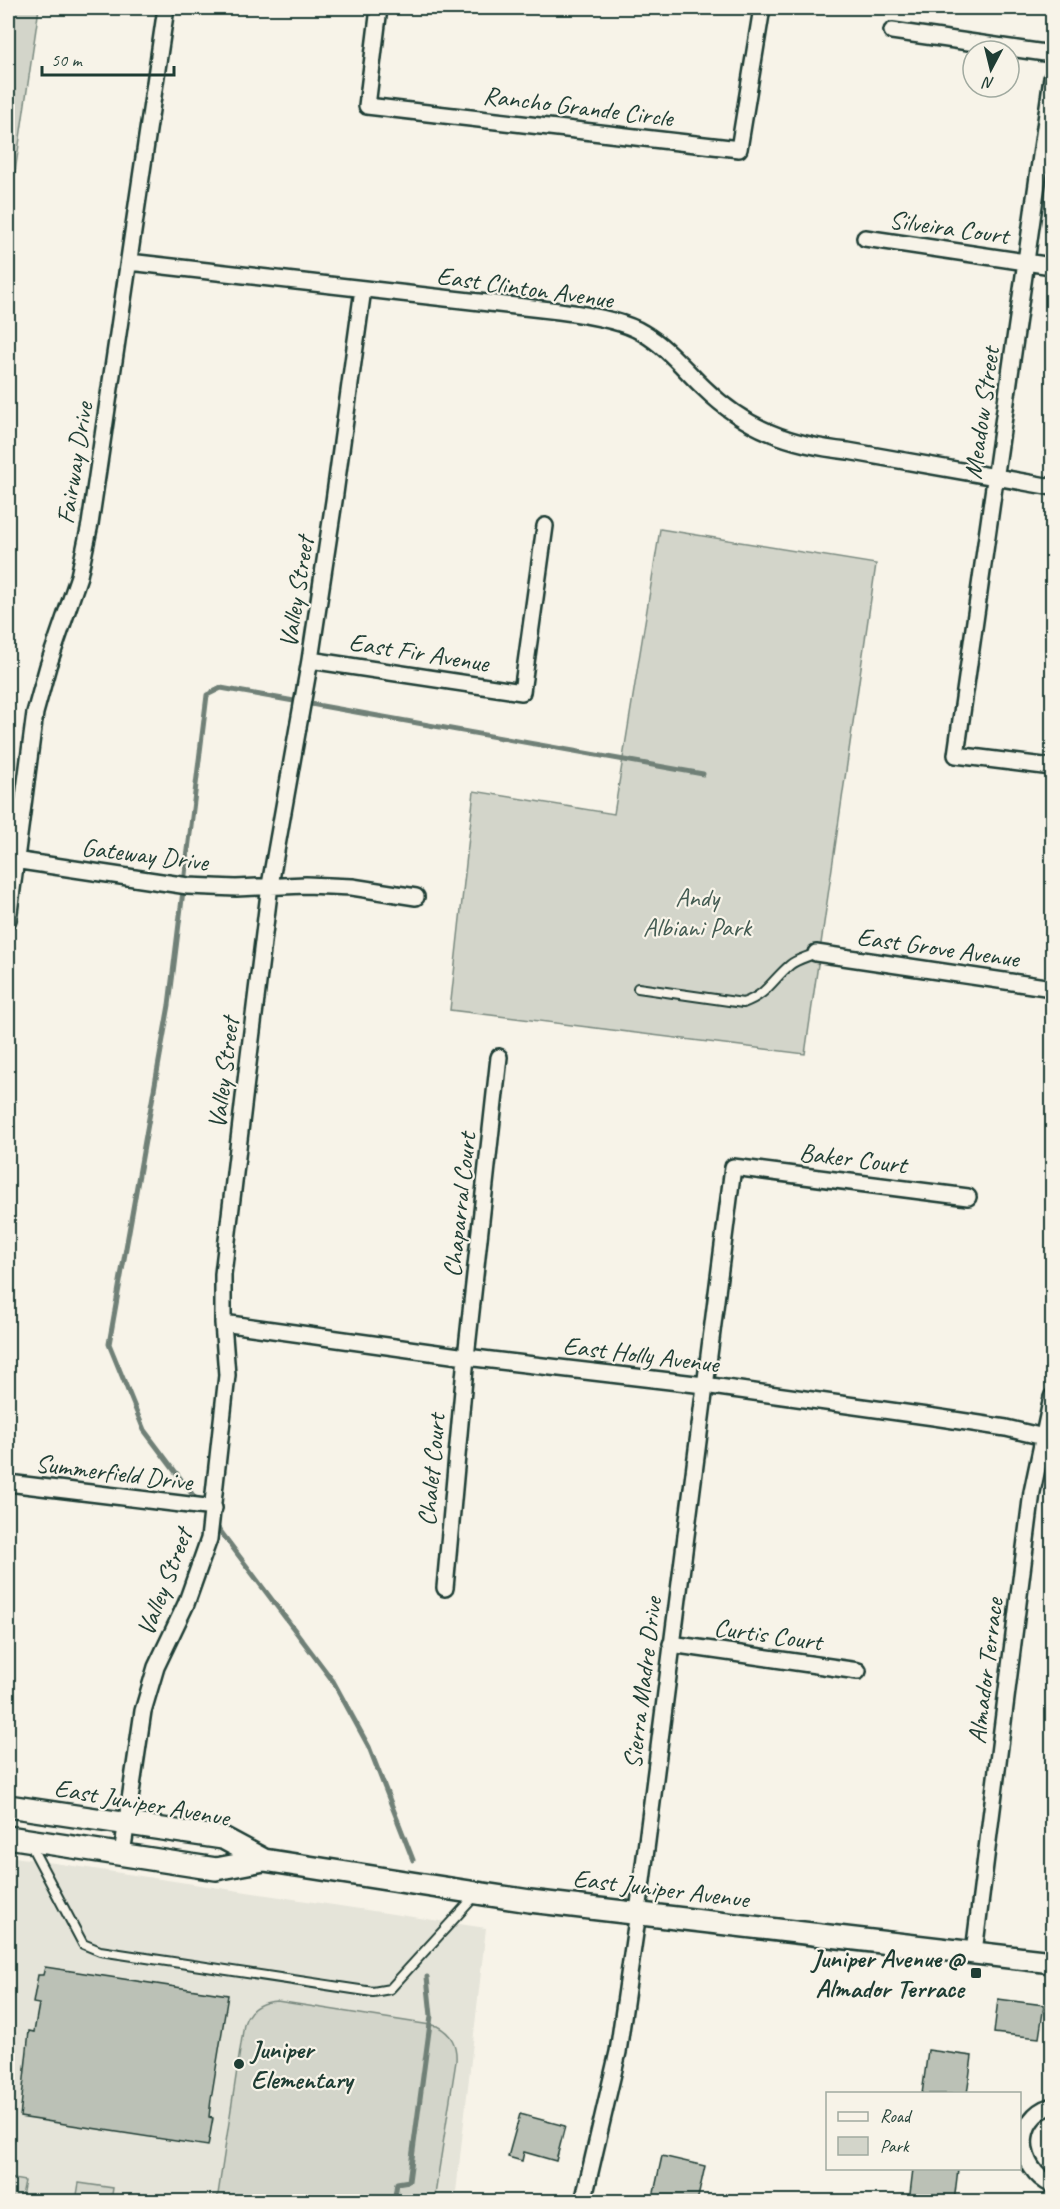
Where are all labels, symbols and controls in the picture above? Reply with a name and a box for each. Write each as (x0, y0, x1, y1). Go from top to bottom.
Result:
scale bar (42, 39, 174, 77)
north arrow (961, 39, 1021, 99)
text: 50 m (51, 49, 84, 71)
text: N (980, 72, 995, 93)
street label: Rancho Grande Circle (481, 78, 676, 135)
street label: Silveira Court (887, 203, 1013, 253)
street label: East Clinton Avenue (435, 259, 617, 316)
street label: Meadow Street (956, 343, 1007, 481)
street label: Fairway Drive (49, 398, 101, 526)
street label: Valley Street (271, 531, 322, 650)
street label: East Fir Avenue (347, 625, 493, 680)
street label: Gateway Drive (80, 830, 212, 879)
park label: Andy Albiani Park (643, 881, 753, 944)
street label: East Grove Avenue (855, 920, 1023, 975)
street label: Valley Street (200, 1012, 247, 1131)
street label: Chaparral Court (436, 1129, 484, 1279)
street label: Baker Court (797, 1136, 911, 1182)
street label: East Holly Avenue (561, 1329, 722, 1381)
street label: Chalet Court (410, 1410, 453, 1528)
street label: Summerfield Drive (34, 1446, 196, 1499)
street label: Valley Street (129, 1521, 201, 1640)
street label: Sierra Madre Drive (616, 1593, 670, 1771)
street label: Almador Terrace (960, 1595, 1011, 1746)
street label: Curtis Court (712, 1611, 826, 1659)
street label: East Juniper Avenue (52, 1771, 234, 1835)
street label: East Juniper Avenue (571, 1861, 753, 1916)
place label: Juniper Avenue @ Almador Terrace (810, 1942, 966, 2005)
marker: Juniper Avenue @ Almador Terrace (969, 1966, 983, 1980)
place label: Juniper Elementary (249, 2033, 356, 2096)
marker: Juniper Elementary (232, 2057, 246, 2071)
legend (826, 2092, 1021, 2170)
text: Road (880, 2105, 913, 2127)
text: Park (880, 2135, 910, 2157)

